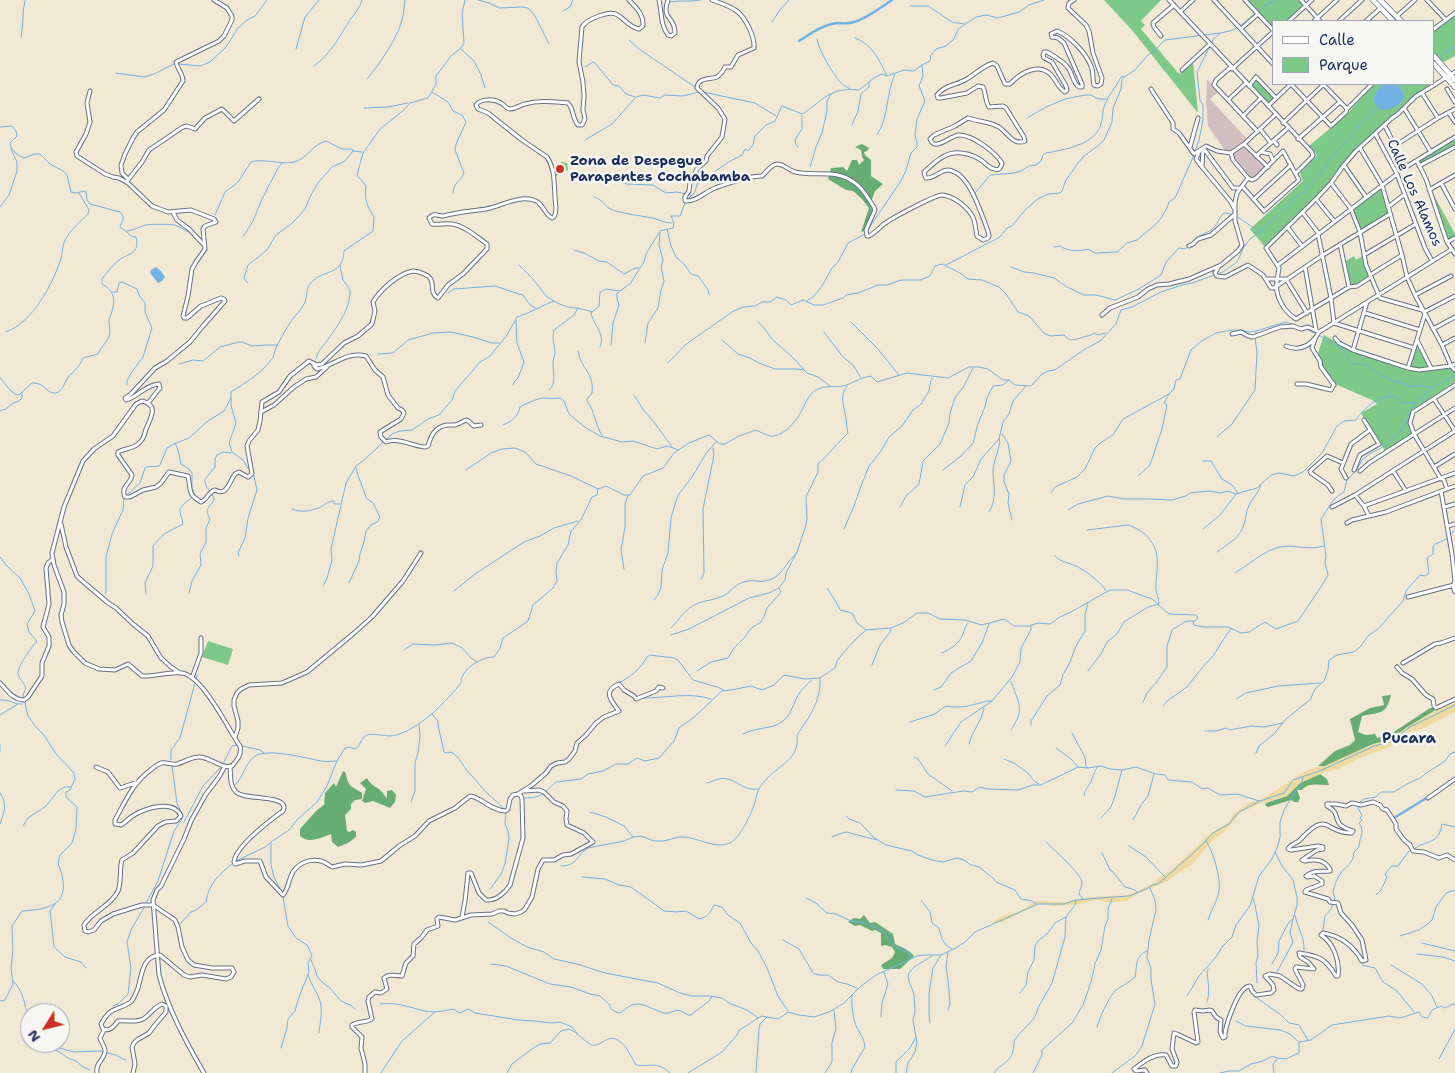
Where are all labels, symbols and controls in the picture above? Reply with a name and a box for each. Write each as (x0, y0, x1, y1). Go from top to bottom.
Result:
legend (1272, 20, 1435, 85)
text: Calle (1319, 30, 1355, 50)
text: Parque (1319, 55, 1368, 75)
street label: Calle Los Alamos (1383, 137, 1445, 249)
place label: Zona de Despegue Parapentes Cochabamba (570, 153, 750, 186)
marker: Zona de Despegue Parapentes Cochabamba (554, 163, 566, 175)
district label: Pucara (1382, 730, 1436, 748)
north arrow (20, 1003, 70, 1053)
text: N (23, 1026, 44, 1046)

